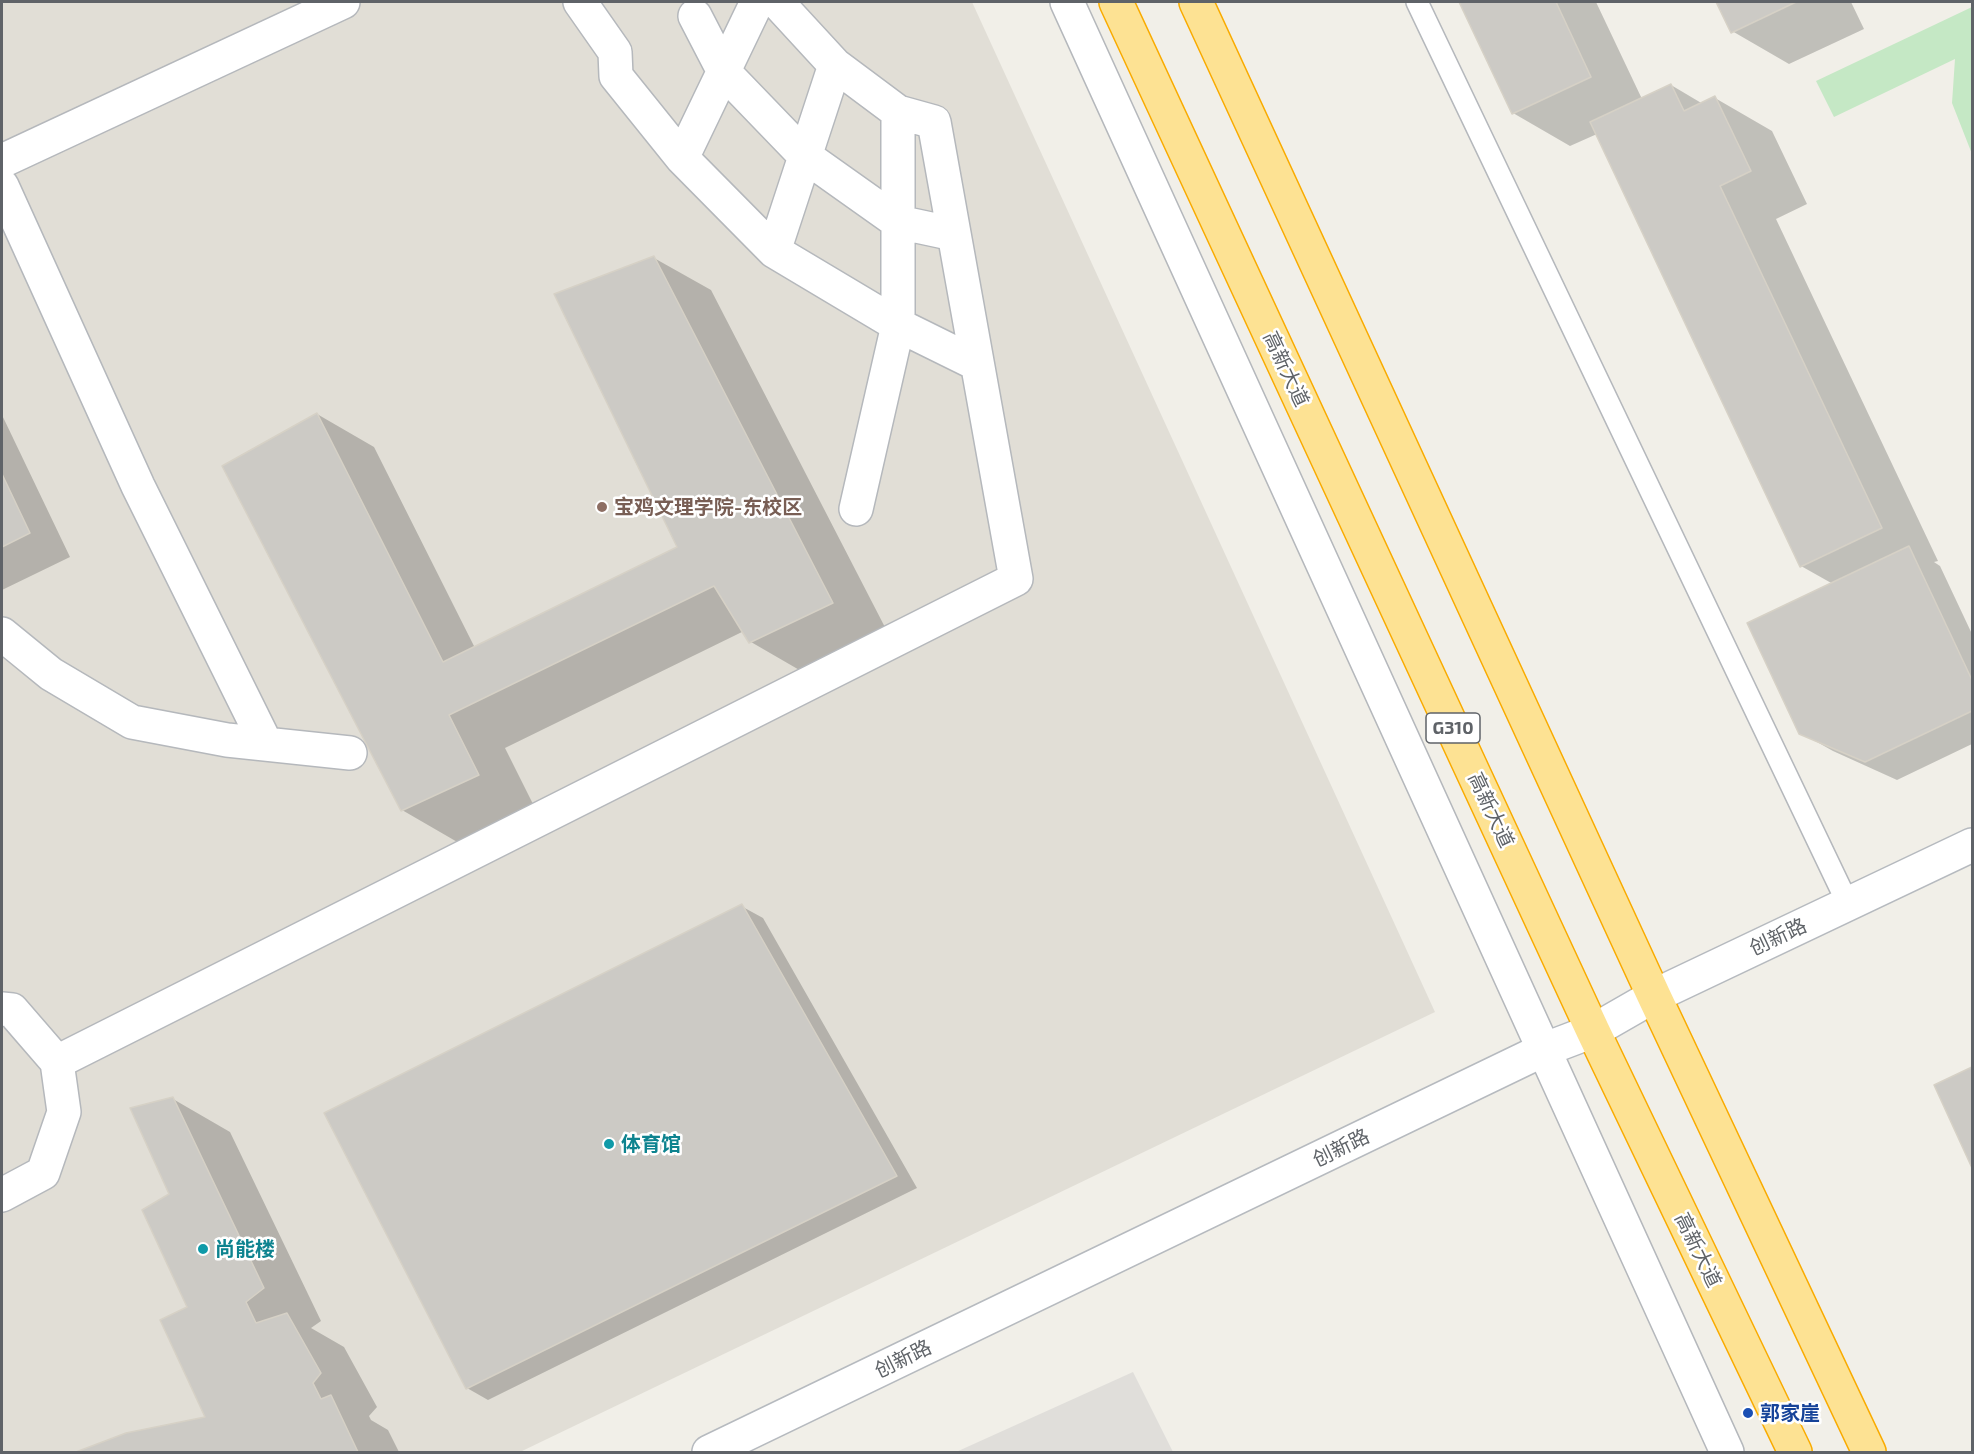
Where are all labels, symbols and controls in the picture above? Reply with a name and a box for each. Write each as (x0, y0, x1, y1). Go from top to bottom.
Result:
street label: 高新大道 (1258, 328, 1314, 410)
place label: 宝鸡文理学院-东校区 (614, 495, 802, 519)
marker: 宝鸡文理学院-东校区 (595, 500, 609, 514)
road number: G310 (1426, 713, 1480, 743)
street label: 高新大道 (1463, 769, 1519, 851)
street label: 创新路 (1746, 913, 1810, 961)
street label: 创新路 (1309, 1124, 1373, 1172)
place label: 体育馆 (621, 1132, 681, 1156)
marker: 体育馆 (602, 1137, 616, 1151)
street label: 高新大道 (1670, 1209, 1726, 1291)
place label: 尚能楼 (215, 1237, 275, 1261)
marker: 尚能楼 (196, 1242, 210, 1256)
street label: 创新路 (871, 1335, 935, 1383)
place label: 郭家崖 (1760, 1401, 1820, 1425)
marker: 郭家崖 (1741, 1406, 1755, 1420)

